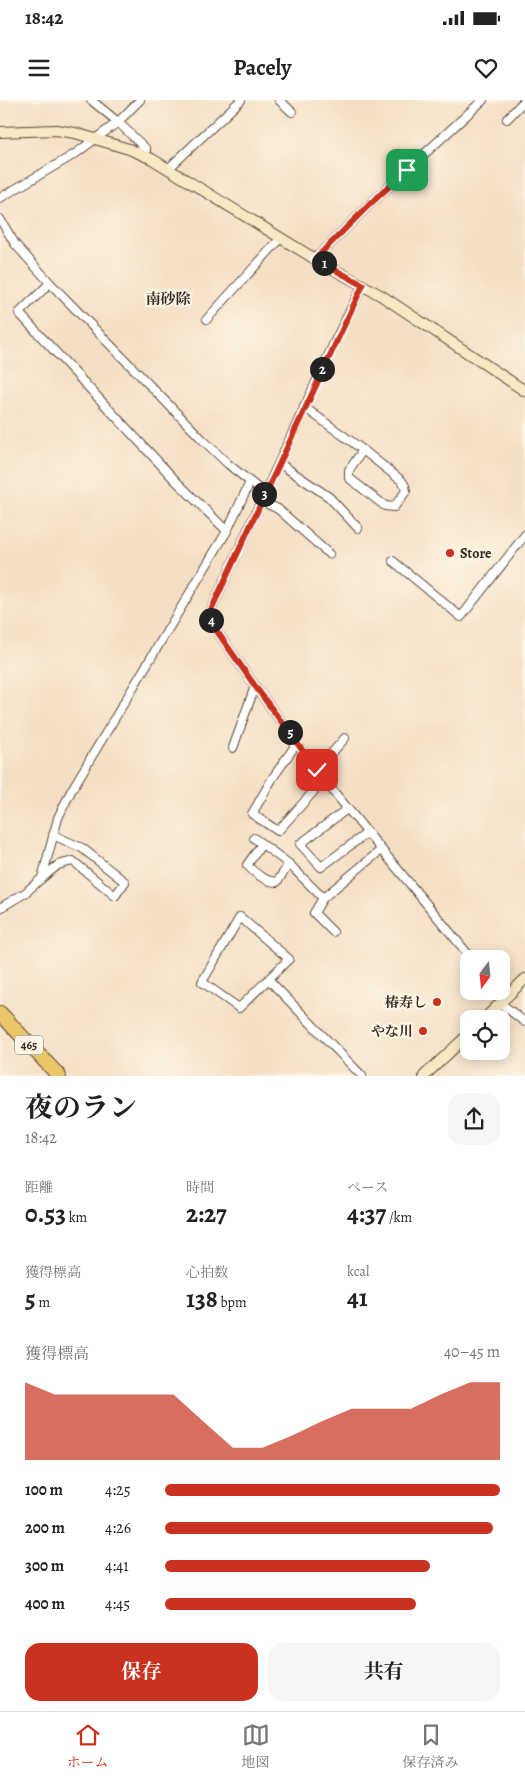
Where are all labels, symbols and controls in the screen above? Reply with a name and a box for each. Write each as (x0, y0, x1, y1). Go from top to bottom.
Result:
text: 18:42 (25, 5, 64, 31)
text: Pacely (233, 53, 292, 83)
icon: menu (25, 54, 53, 82)
icon: heart (472, 54, 500, 82)
pin (386, 149, 428, 191)
icon: arrive (393, 156, 421, 184)
pin: 1 (312, 250, 336, 276)
text: 1 (322, 254, 327, 273)
district label: 南砂除 (145, 289, 191, 309)
pin: 2 (310, 356, 334, 382)
text: 2 (319, 360, 326, 379)
pin: 3 (252, 482, 276, 506)
text: 3 (261, 485, 268, 504)
place label: Store (460, 544, 492, 563)
marker: Store (444, 547, 456, 559)
pin: 4 (198, 608, 224, 632)
text: 4 (208, 611, 215, 630)
pin: 5 (278, 720, 302, 744)
text: 5 (288, 723, 293, 742)
pin (296, 749, 338, 791)
icon: check (303, 756, 331, 784)
north arrow (460, 950, 510, 1000)
map controls (460, 950, 510, 1060)
place label: 椿寿し (385, 993, 427, 1012)
marker: 椿寿し (431, 996, 443, 1008)
button: locate (460, 1010, 510, 1060)
place label: やな川 (371, 1022, 413, 1041)
marker: やな川 (417, 1025, 429, 1037)
road number: 465 (15, 1036, 43, 1054)
text: 夜のラン (25, 1089, 137, 1127)
button: share (448, 1093, 500, 1145)
text: 18:42 (25, 1127, 57, 1149)
text: 距離 (25, 1178, 53, 1197)
text: 時間 (186, 1178, 214, 1197)
text: ペース (347, 1178, 388, 1197)
text: 0.53 (25, 1197, 66, 1231)
text: 2:27 (186, 1197, 227, 1231)
text: 4:37 (347, 1197, 386, 1231)
text: km (66, 1208, 87, 1227)
text: /km (386, 1208, 412, 1227)
text: kcal (347, 1262, 369, 1281)
text: 獲得標高 (25, 1263, 81, 1282)
text: 心拍数 (186, 1263, 228, 1282)
text: 41 (347, 1281, 368, 1315)
text: 5 (25, 1282, 36, 1316)
text: 138 (186, 1282, 218, 1316)
text: m (36, 1293, 50, 1312)
text: bpm (218, 1293, 247, 1312)
text: 40–45 m (444, 1341, 500, 1363)
text: 獲得標高 (25, 1343, 89, 1365)
text: 100 m (25, 1479, 63, 1501)
text: 4:25 (105, 1479, 131, 1501)
text: 200 m (25, 1517, 65, 1539)
text: 4:26 (105, 1517, 131, 1539)
text: 300 m (25, 1555, 64, 1577)
text: 4:41 (105, 1555, 129, 1577)
text: 400 m (25, 1593, 65, 1615)
text: 4:45 (105, 1593, 130, 1615)
button: 保存 (25, 1643, 258, 1701)
button: 共有 (268, 1643, 500, 1701)
tab: ホーム (67, 1721, 109, 1772)
tab: 地図 (242, 1721, 270, 1772)
tab: 保存済み (403, 1721, 459, 1772)

